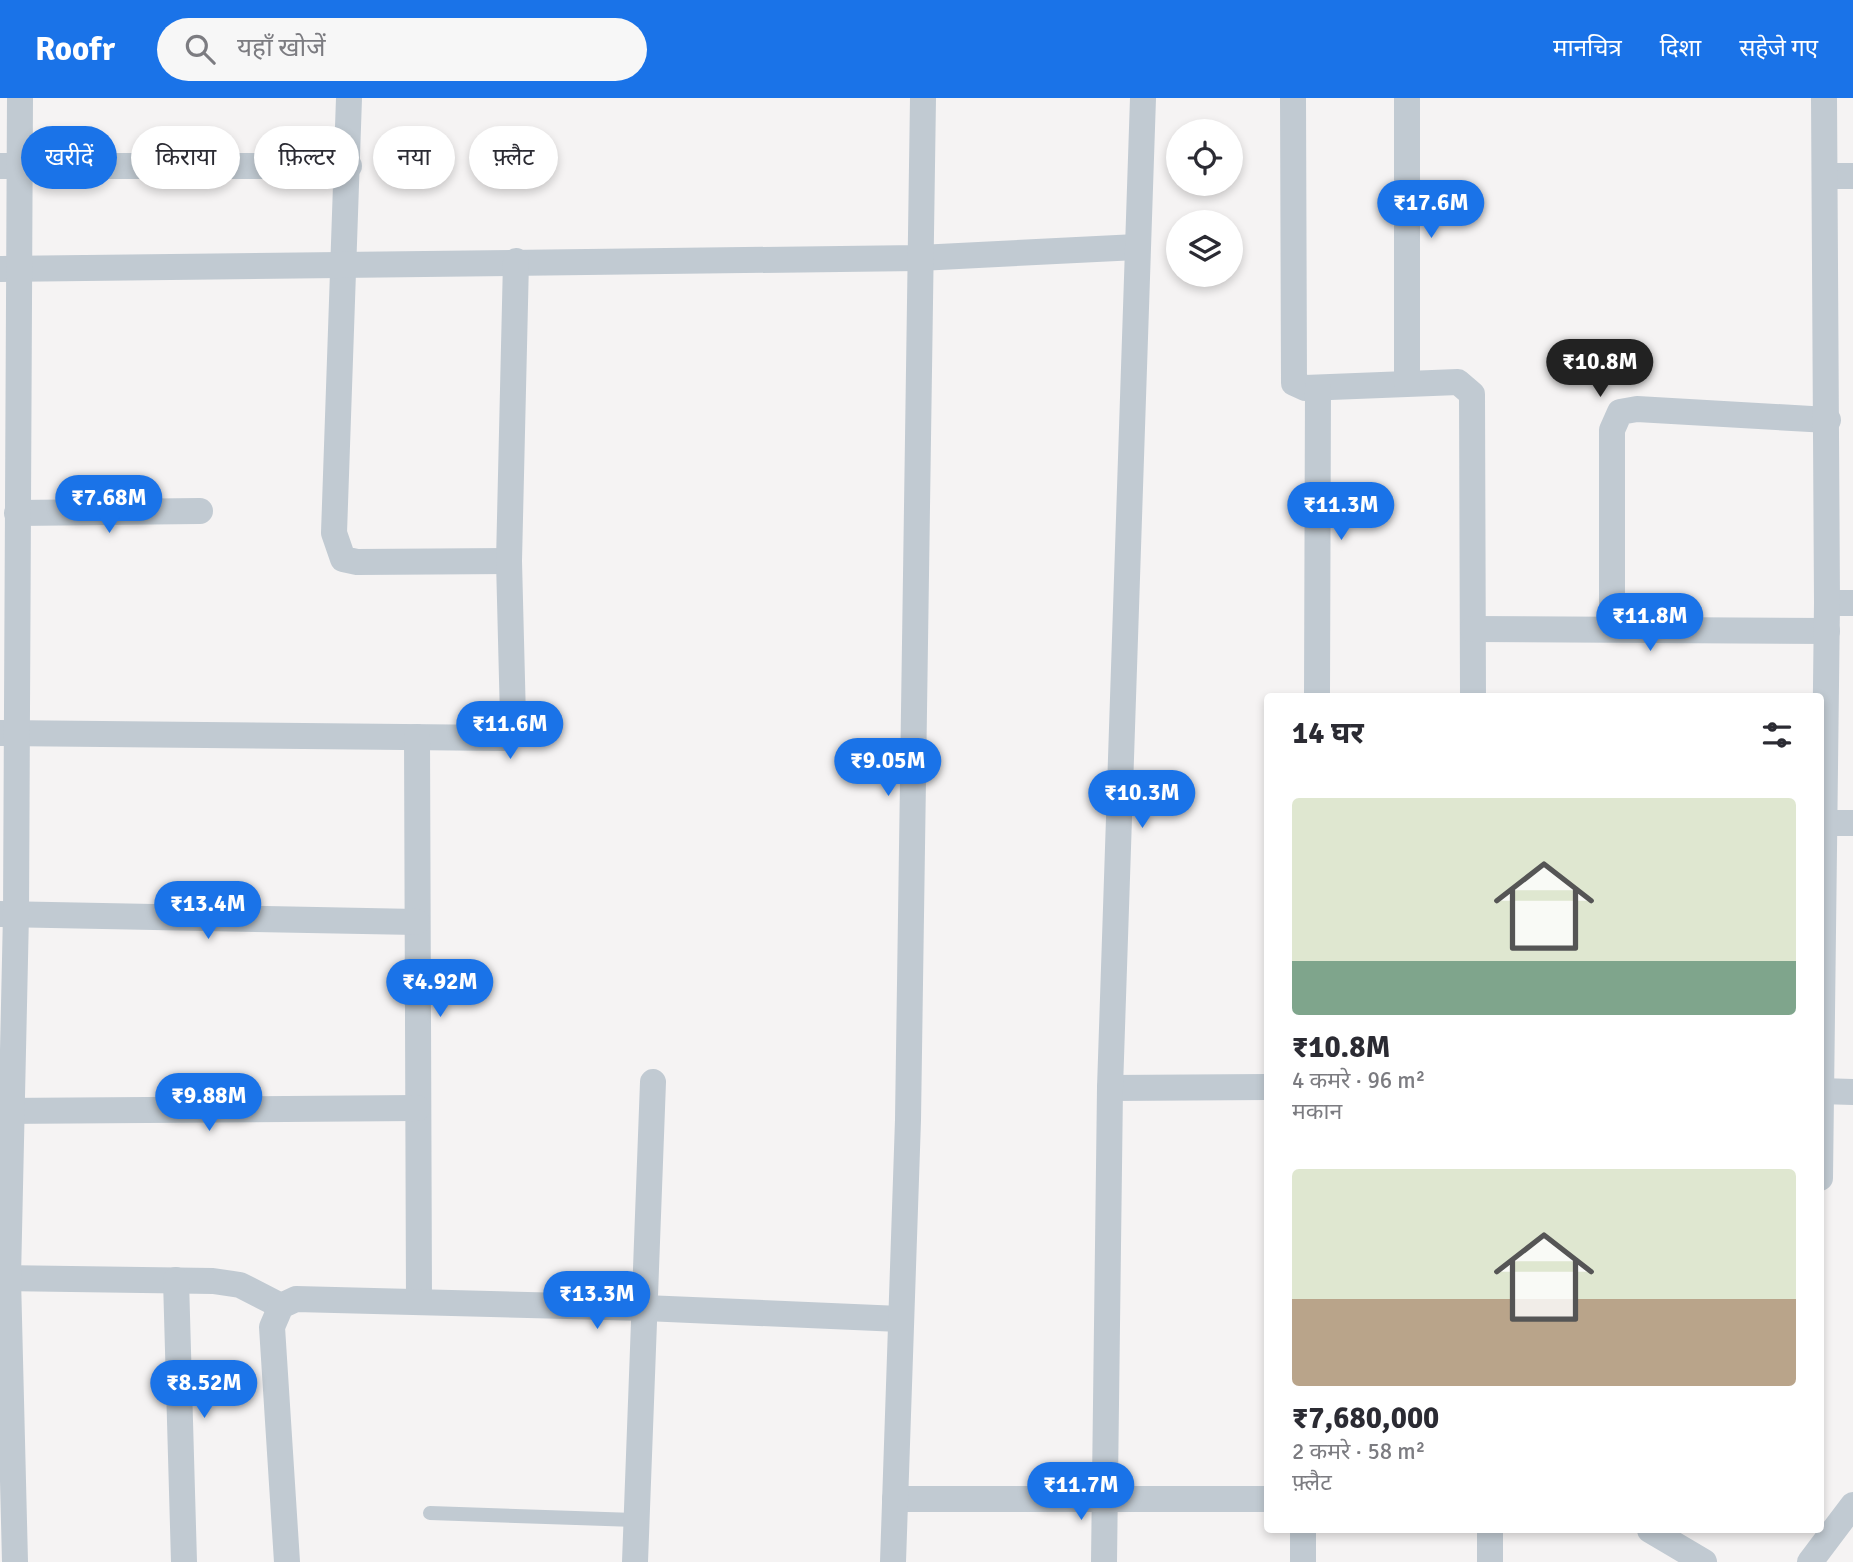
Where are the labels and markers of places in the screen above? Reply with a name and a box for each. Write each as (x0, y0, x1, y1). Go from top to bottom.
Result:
pin: ₹17.6M (1374, 180, 1488, 240)
pin: ₹10.8M (1543, 340, 1657, 399)
pin: ₹7.68M (52, 476, 166, 535)
pin: ₹11.3M (1284, 482, 1398, 542)
pin: ₹11.8M (1593, 594, 1707, 653)
pin: ₹11.6M (453, 702, 567, 761)
pin: ₹9.05M (831, 738, 945, 798)
pin: ₹10.3M (1085, 770, 1199, 830)
pin: ₹13.4M (151, 882, 265, 941)
pin: ₹4.92M (383, 960, 497, 1019)
pin: ₹9.88M (152, 1074, 266, 1133)
pin: ₹13.3M (540, 1272, 654, 1331)
pin: ₹8.52M (147, 1360, 261, 1420)
pin: ₹11.7M (1024, 1462, 1138, 1522)

